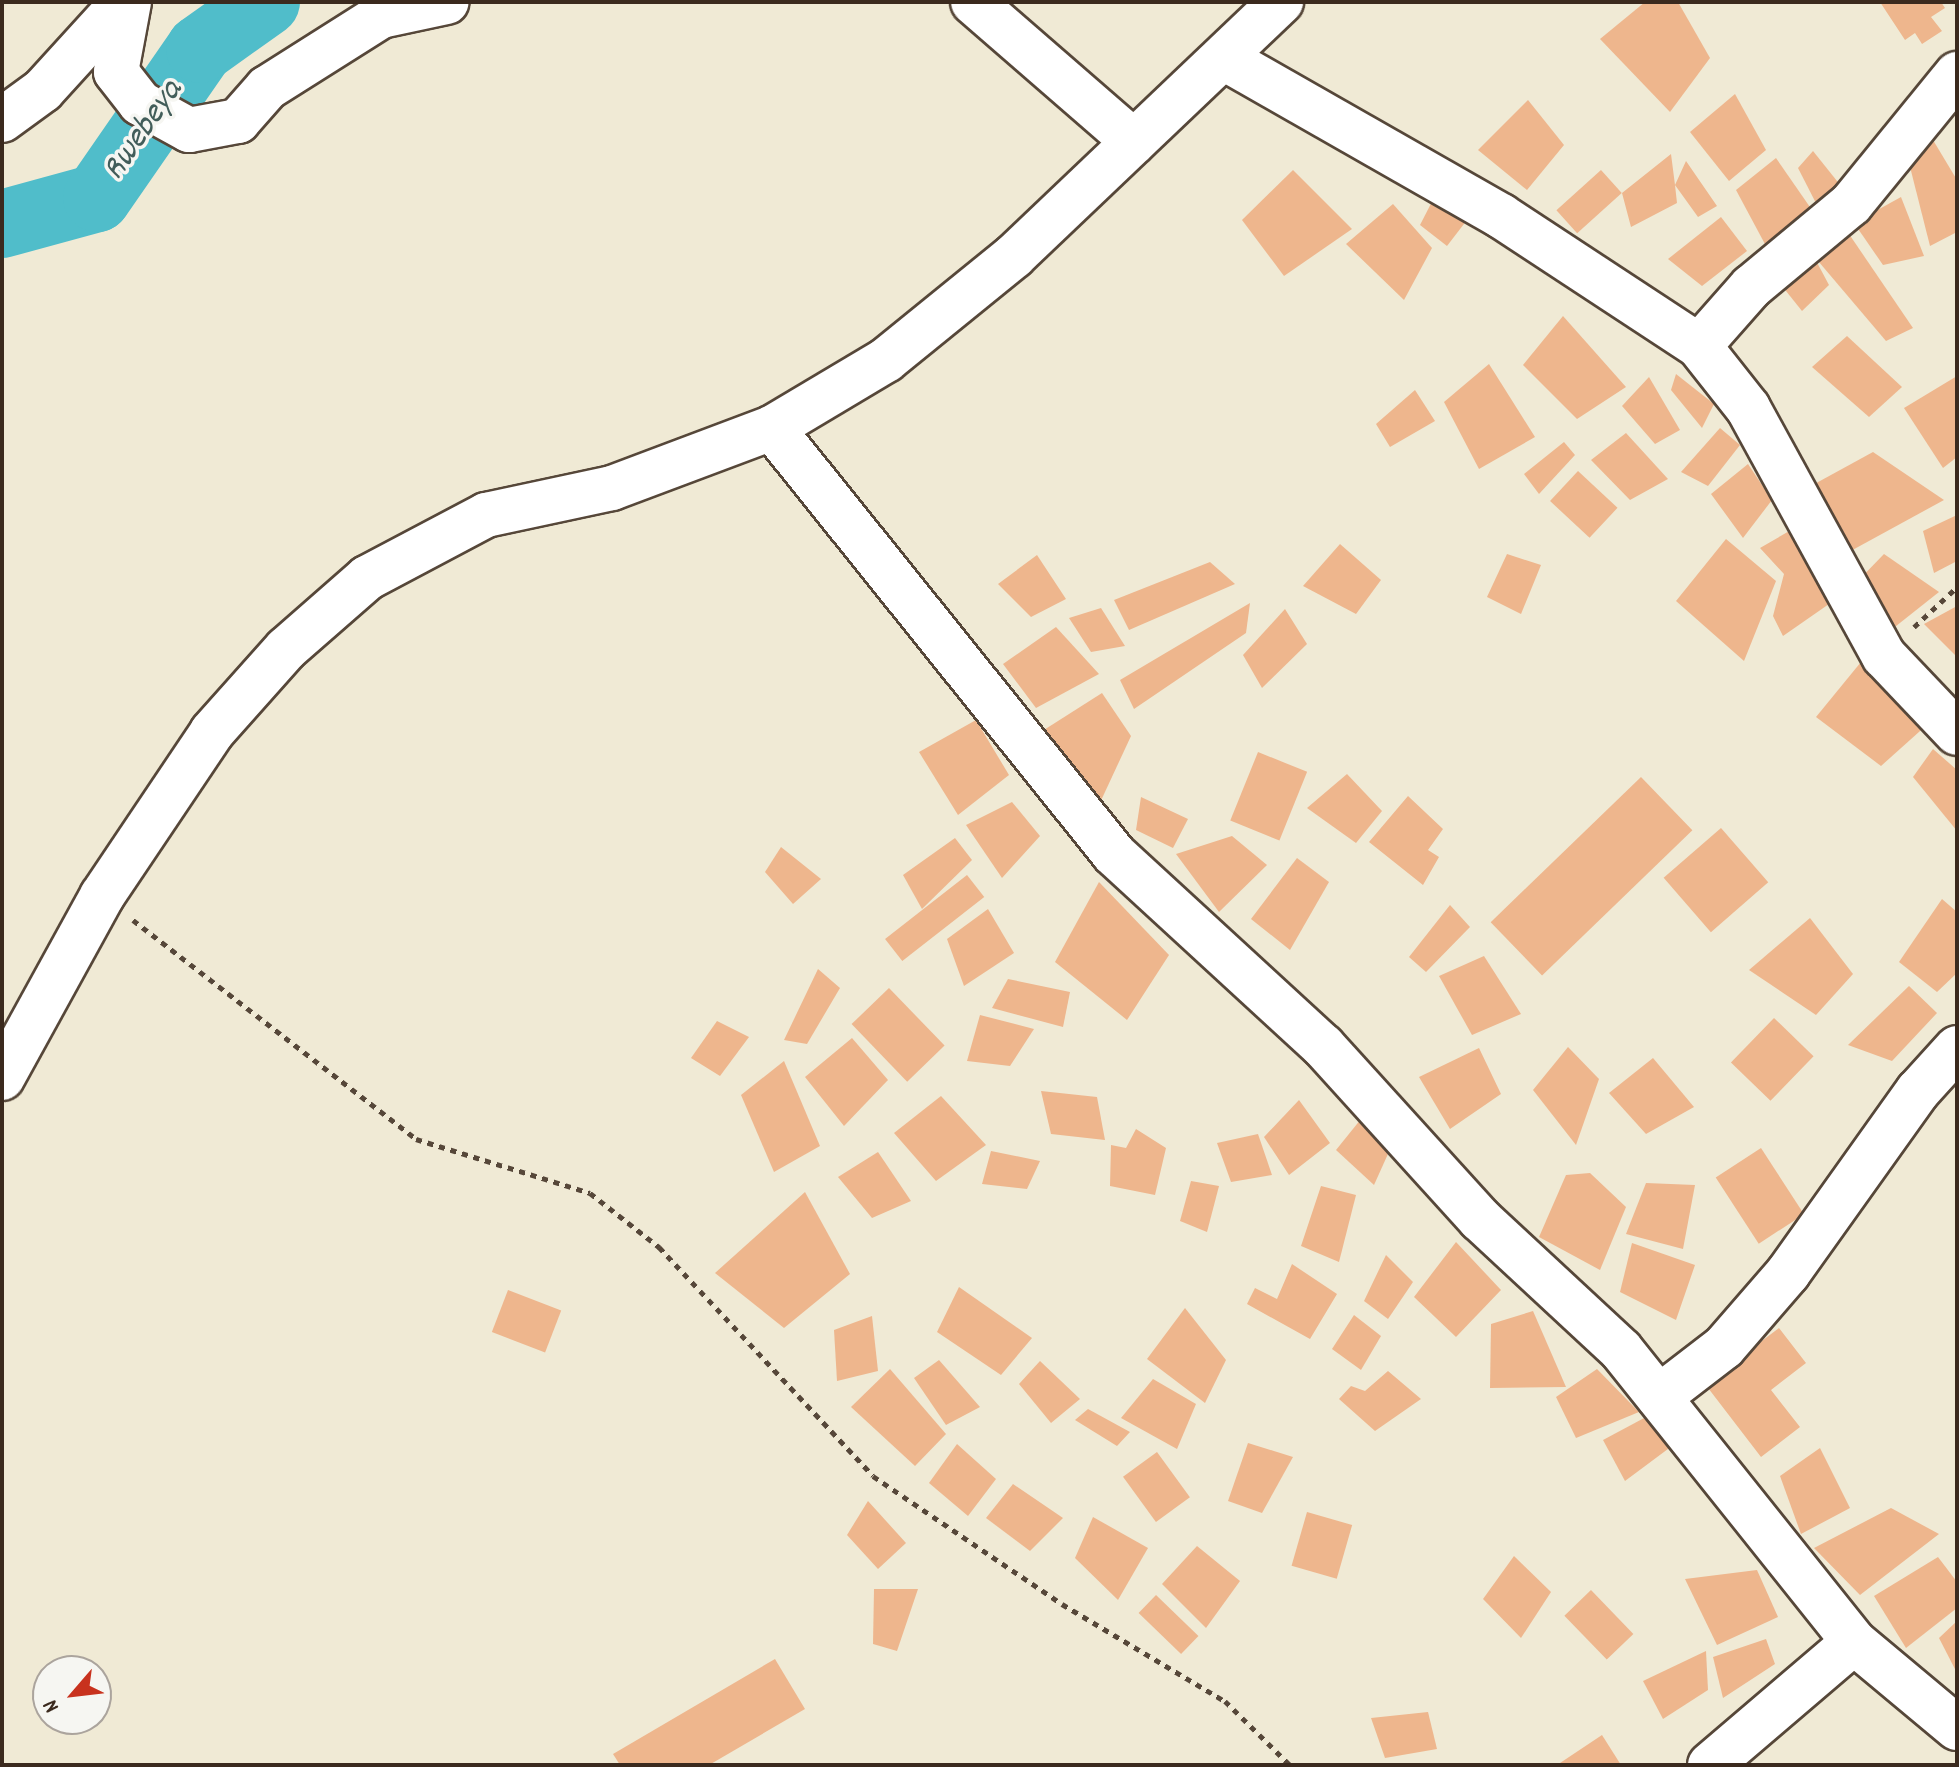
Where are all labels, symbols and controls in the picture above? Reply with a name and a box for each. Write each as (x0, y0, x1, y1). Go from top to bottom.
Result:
water label: Rwebeya (95, 73, 193, 189)
north arrow (32, 1655, 112, 1735)
text: N (36, 1693, 68, 1718)

